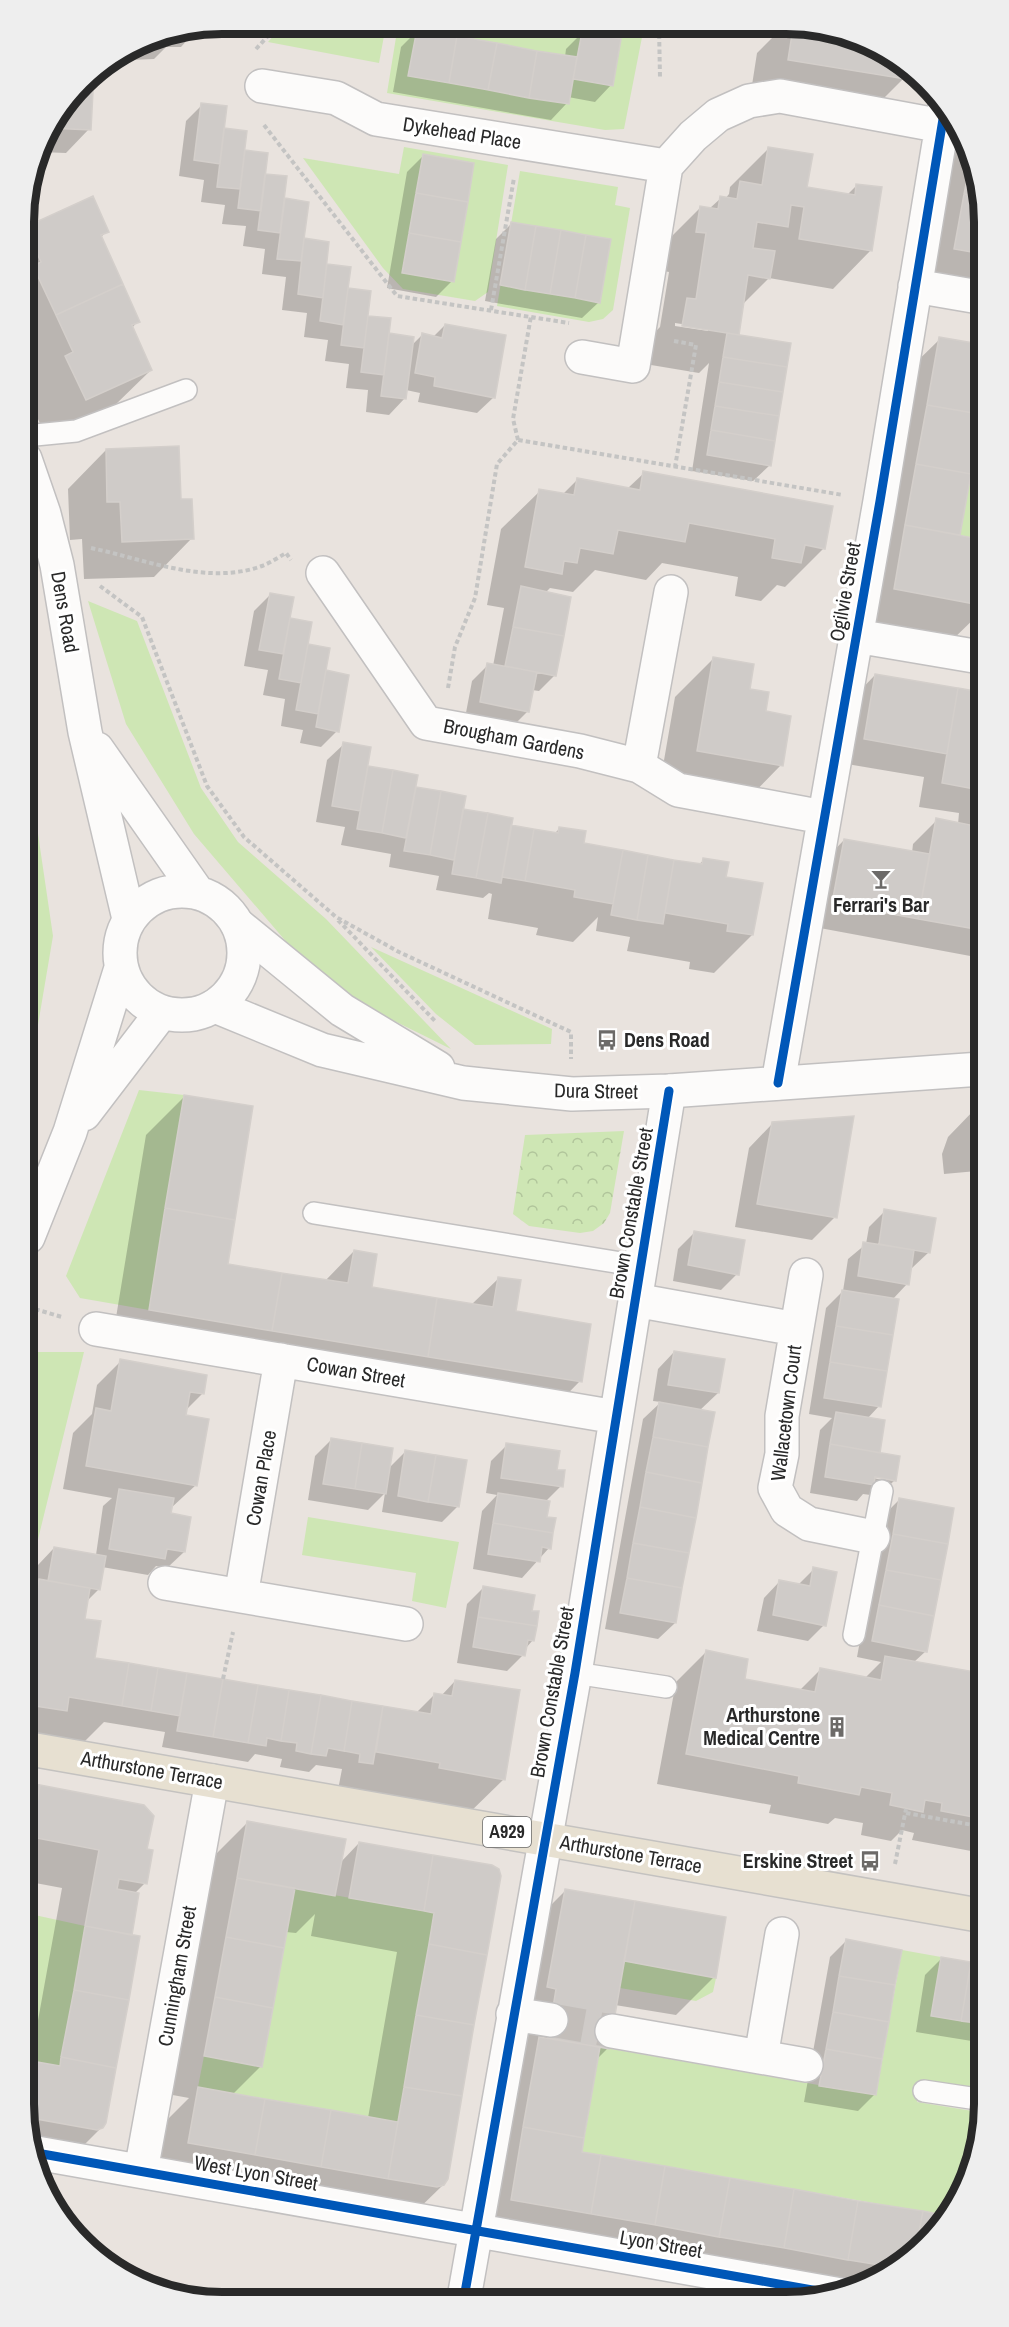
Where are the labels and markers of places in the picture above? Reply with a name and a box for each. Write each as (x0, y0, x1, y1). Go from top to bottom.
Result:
bar icon: Ferrari's Bar (869, 867, 893, 891)
place label: Ferrari's Bar (833, 891, 930, 918)
place label: Dens Road (624, 1026, 710, 1053)
bus stop icon: Dens Road (595, 1028, 619, 1052)
place label: Arthurstone Medical Centre (703, 1701, 820, 1751)
building icon: Arthurstone Medical Centre (825, 1715, 849, 1739)
place label: Erskine Street (743, 1847, 854, 1874)
bus stop icon: Erskine Street (858, 1849, 882, 1873)

